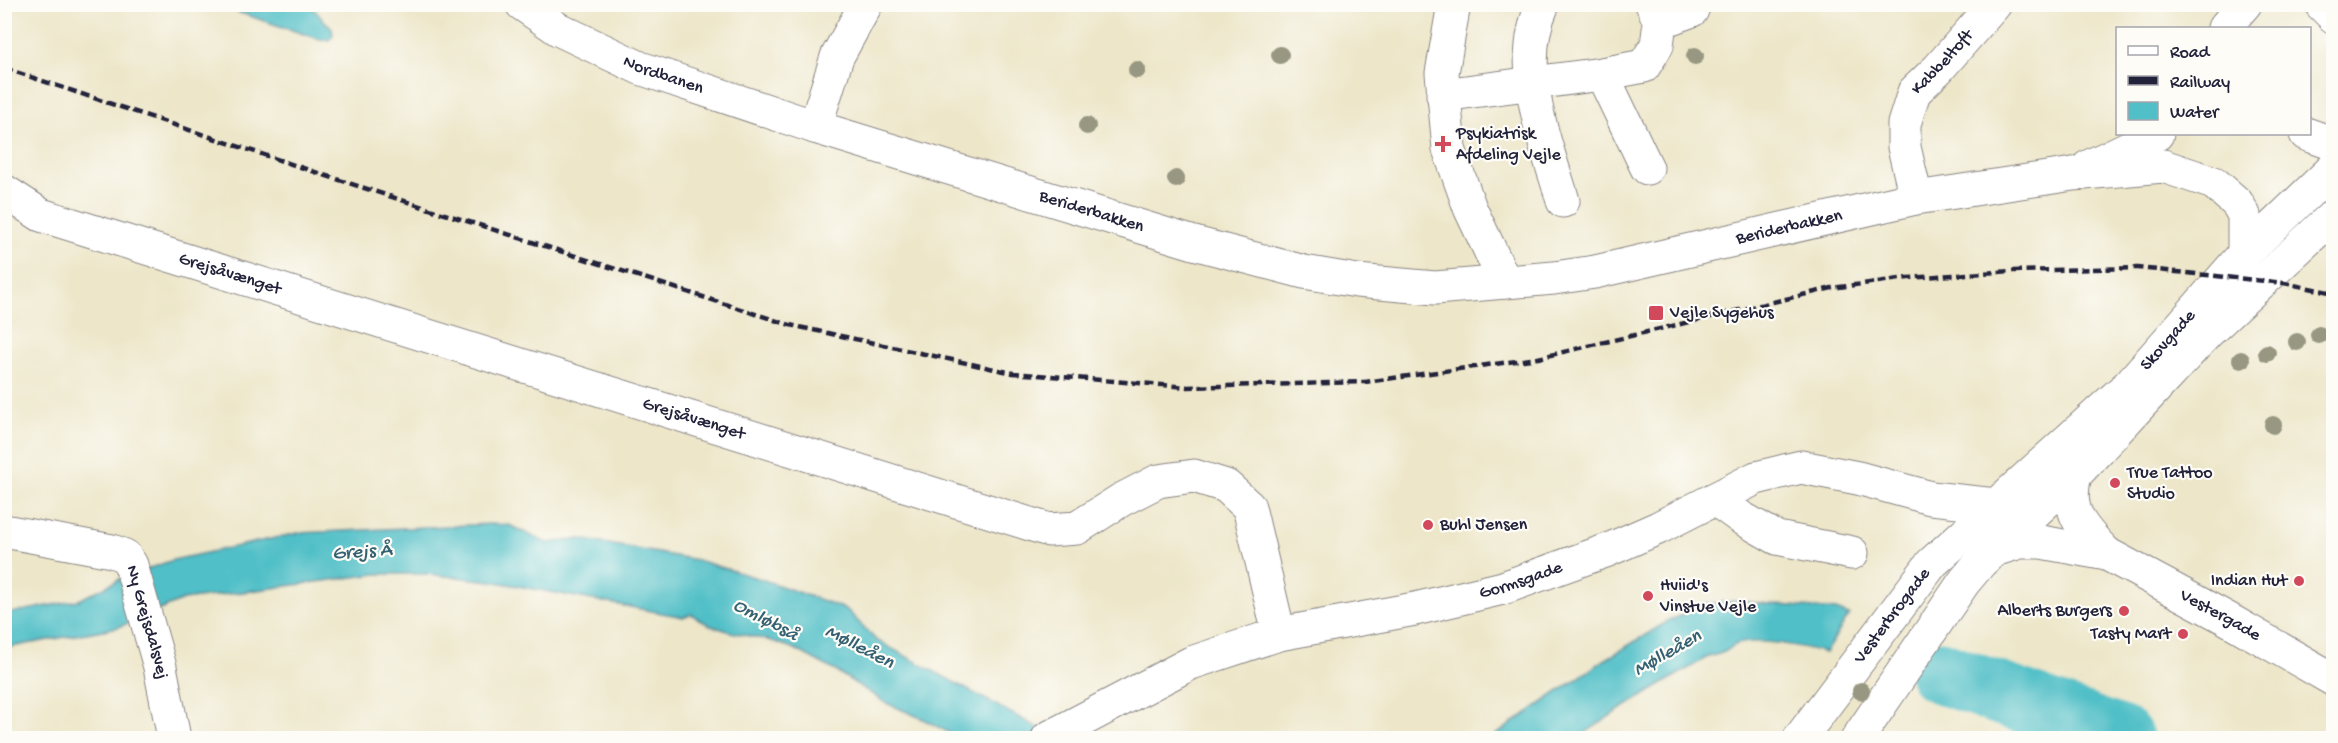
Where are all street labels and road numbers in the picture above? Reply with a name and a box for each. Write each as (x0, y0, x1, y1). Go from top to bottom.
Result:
street label: Kabbeltoft (1907, 24, 1979, 99)
street label: Nordbanen (620, 51, 707, 99)
street label: Beriderbakken (1036, 185, 1147, 238)
street label: Beriderbakken (1733, 205, 1845, 250)
street label: Grejsåvænget (176, 248, 285, 300)
street label: Skovgade (2136, 305, 2201, 375)
street label: Grejsåvænget (640, 393, 749, 445)
street label: Gormsgade (1477, 557, 1566, 604)
street label: Ny Grejsdalsvej (121, 563, 173, 681)
street label: Vesterbrogade (1849, 563, 1935, 669)
street label: Vestergade (2175, 584, 2265, 646)

